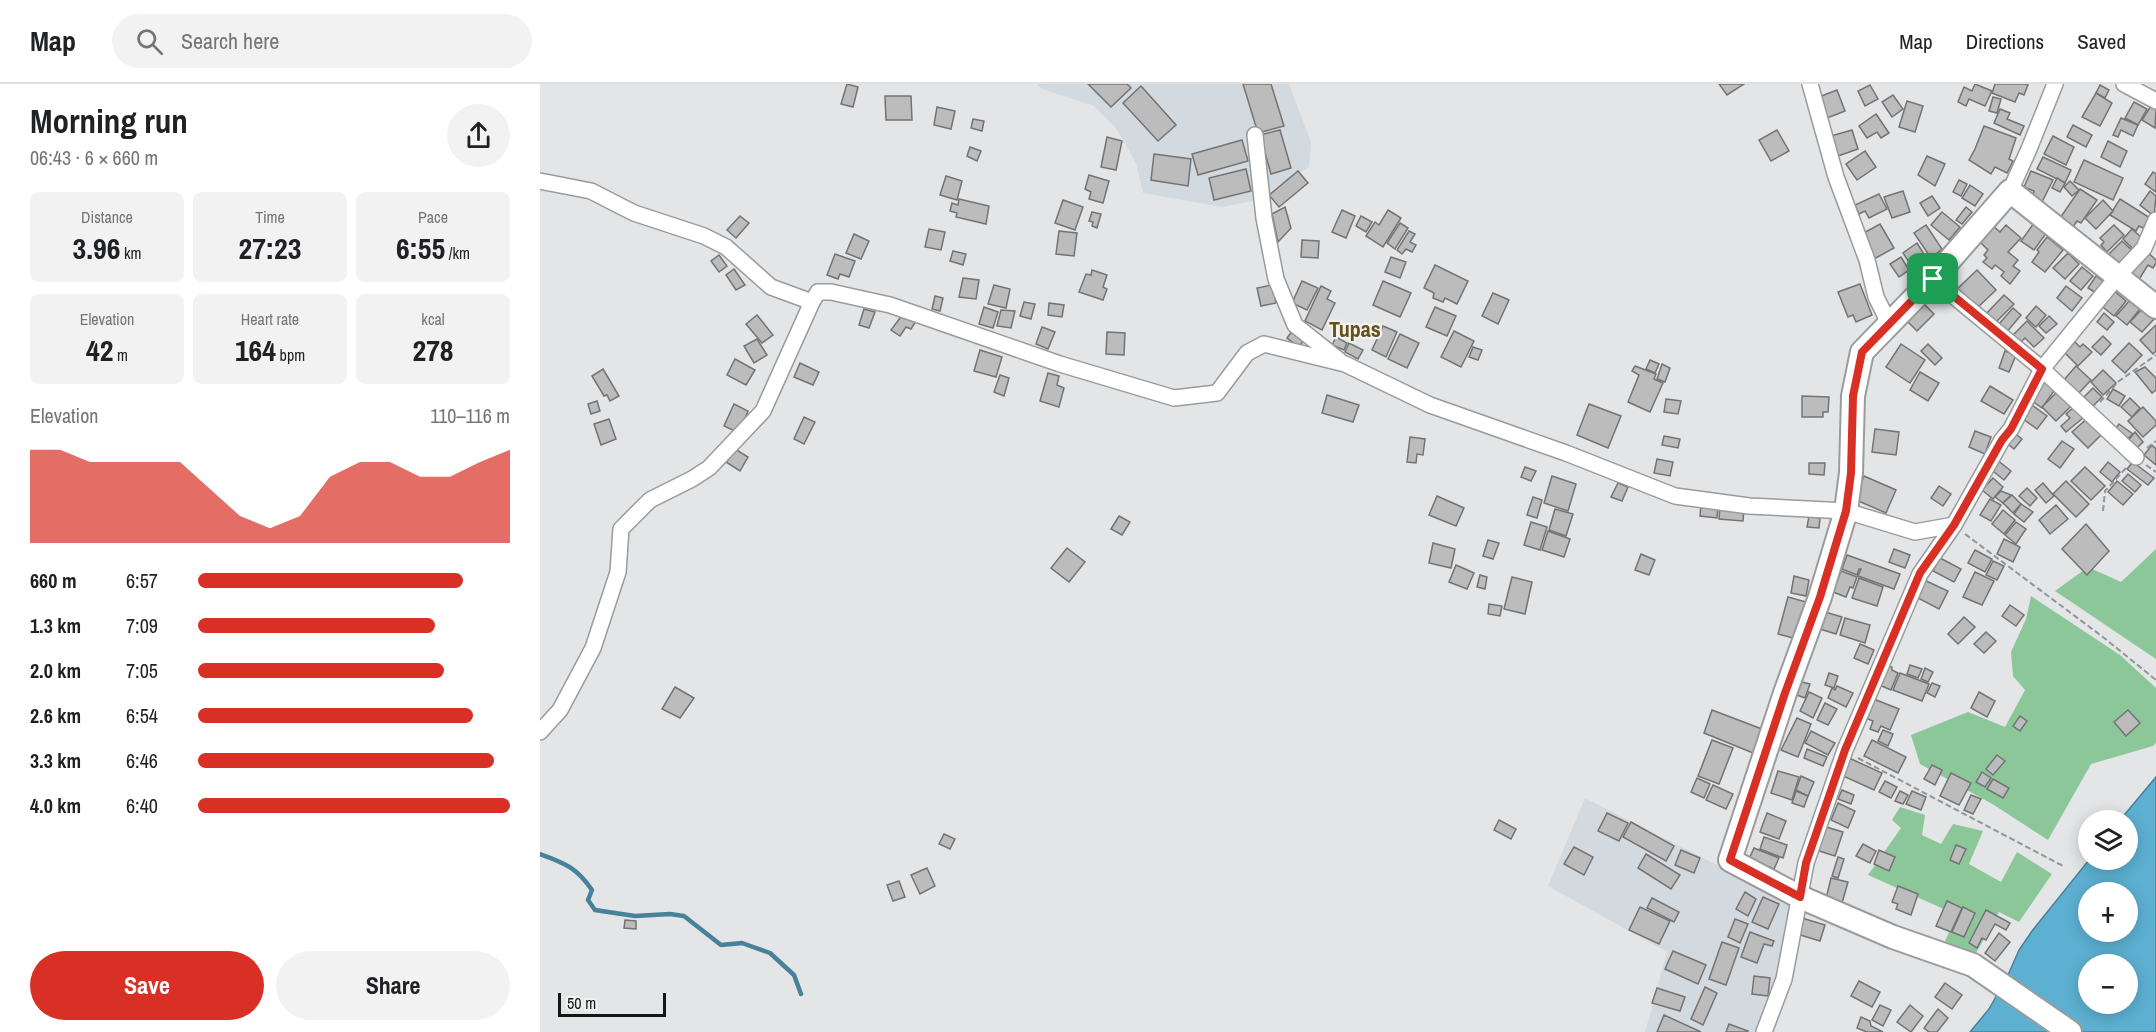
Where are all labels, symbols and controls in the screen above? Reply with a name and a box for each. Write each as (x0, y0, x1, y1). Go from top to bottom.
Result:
search box (112, 14, 532, 68)
text: Map (30, 22, 76, 60)
icon: search (133, 25, 166, 58)
text: Search here (181, 26, 279, 56)
text: Map (1899, 27, 1933, 56)
text: Directions (1966, 27, 2044, 56)
text: Saved (2077, 27, 2126, 56)
text: Morning run (30, 99, 188, 143)
button: share (447, 104, 510, 167)
text: 06:43 · 6 × 660 m (30, 144, 158, 171)
text: Distance (81, 206, 133, 228)
text: Time (255, 206, 285, 228)
text: Pace (418, 206, 448, 228)
text: 3.96 (72, 228, 120, 268)
text: 27:23 (239, 228, 301, 268)
text: 6:55 (396, 228, 445, 268)
text: km (120, 242, 142, 264)
text: /km (445, 242, 470, 264)
pin (1907, 253, 1958, 304)
icon: arrive (1916, 262, 1949, 295)
text: Elevation (80, 308, 134, 330)
text: Heart rate (241, 308, 299, 330)
text: kcal (421, 308, 445, 330)
district label: Tupas (1329, 314, 1381, 344)
text: 42 (86, 330, 113, 370)
text: 164 (235, 330, 276, 370)
text: 278 (412, 330, 454, 370)
text: m (113, 344, 128, 366)
text: bpm (276, 344, 305, 366)
text: Elevation (30, 402, 98, 429)
text: 110–116 m (430, 402, 510, 429)
text: 660 m (30, 567, 77, 594)
text: 6:57 (126, 567, 158, 594)
text: 1.3 km (30, 612, 81, 639)
text: 7:09 (126, 612, 158, 639)
text: 2.0 km (30, 657, 81, 684)
text: 7:05 (126, 657, 158, 684)
text: 2.6 km (30, 702, 81, 729)
text: 6:54 (126, 702, 158, 729)
text: 3.3 km (30, 747, 81, 774)
text: 6:46 (126, 747, 158, 774)
text: 4.0 km (30, 792, 81, 819)
text: 6:40 (126, 792, 158, 819)
map controls (2078, 810, 2138, 1014)
button: layers (2078, 810, 2138, 870)
button: + (2078, 882, 2138, 942)
button: Save (30, 951, 264, 1020)
button: Share (276, 951, 510, 1020)
button: − (2078, 954, 2138, 1014)
scale bar (558, 990, 666, 1018)
text: 50 m (567, 992, 596, 1014)

